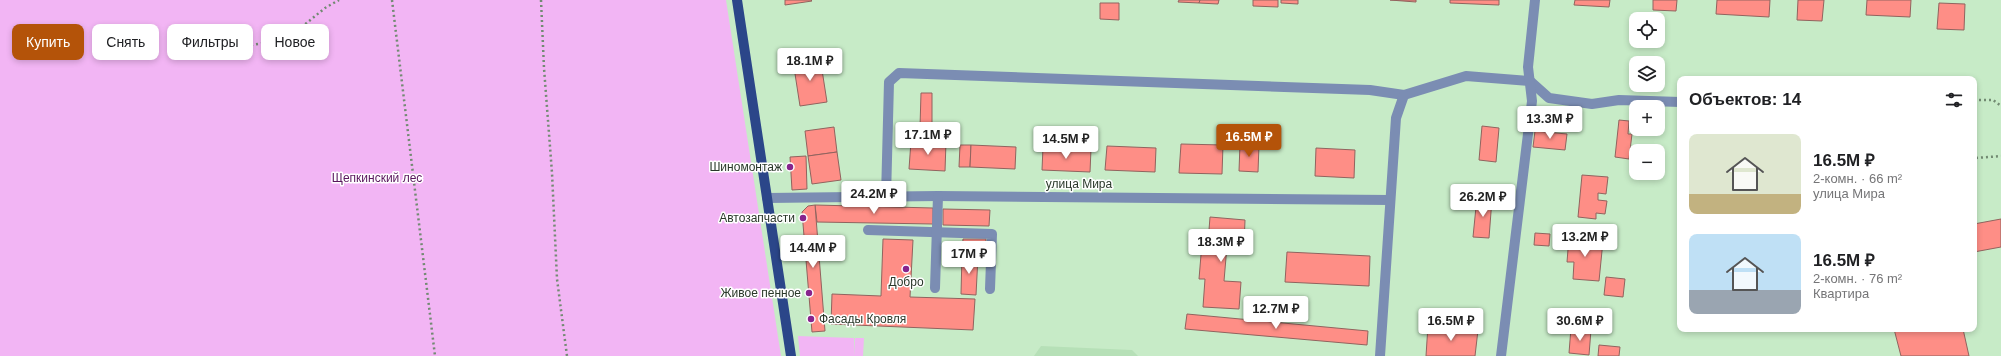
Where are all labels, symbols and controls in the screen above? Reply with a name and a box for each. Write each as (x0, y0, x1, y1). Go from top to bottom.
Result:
map controls (1629, 12, 1665, 180)
button: locate (1629, 12, 1665, 48)
chip: Купить (12, 24, 84, 60)
chip: Снять (92, 24, 159, 60)
chip: Фильтры (167, 24, 253, 60)
chip: Новое (261, 24, 329, 60)
pin: 18.1M ₽ (773, 48, 847, 82)
text: 18.1M ₽ (786, 53, 834, 68)
button: layers (1629, 56, 1665, 92)
icon: filters (1943, 89, 1965, 111)
text: Объектов: 14 (1689, 90, 1801, 109)
button: + (1629, 100, 1665, 136)
pin: 13.3M ₽ (1513, 106, 1587, 140)
text: 13.3M ₽ (1526, 111, 1574, 126)
pin: 17.1M ₽ (891, 122, 965, 156)
pin: 16.5M ₽ (1212, 124, 1286, 158)
pin: 14.5M ₽ (1029, 126, 1103, 160)
text: 17.1M ₽ (904, 127, 952, 142)
text: 16.5M ₽ (1225, 129, 1273, 144)
text: 14.5M ₽ (1042, 131, 1090, 146)
button: − (1629, 144, 1665, 180)
icon: home (1721, 150, 1769, 198)
text: 16.5M ₽ (1813, 151, 1875, 170)
place label: Шиномонтаж (709, 160, 782, 174)
marker: Шиномонтаж (785, 162, 795, 172)
park label: Щепкинский лес (332, 171, 422, 185)
text: 2-комн. · 66 m² (1813, 171, 1902, 186)
street label: улица Мира (1046, 177, 1113, 191)
pin: 24.2M ₽ (837, 181, 911, 215)
pin: 26.2M ₽ (1446, 184, 1520, 218)
text: 24.2M ₽ (850, 186, 898, 201)
text: улица Мира (1813, 186, 1885, 201)
text: 26.2M ₽ (1459, 189, 1507, 204)
place label: Автозапчасти (719, 211, 795, 225)
marker: Автозапчасти (798, 213, 808, 223)
pin: 13.2M ₽ (1548, 224, 1622, 258)
pin: 18.3M ₽ (1184, 229, 1258, 263)
text: 13.2M ₽ (1561, 229, 1609, 244)
text: 18.3M ₽ (1197, 234, 1245, 249)
pin: 14.4M ₽ (776, 235, 850, 269)
text: 14.4M ₽ (789, 240, 837, 255)
pin: 17M ₽ (941, 241, 997, 275)
text: 17M ₽ (951, 246, 987, 261)
icon: home (1721, 250, 1769, 298)
text: 16.5M ₽ (1813, 251, 1875, 270)
marker: Добро (901, 264, 911, 274)
text: 2-комн. · 76 m² (1813, 271, 1902, 286)
place label: Добро (888, 275, 924, 289)
place label: Живое пенное (721, 286, 801, 300)
text: Квартира (1813, 286, 1869, 301)
marker: Живое пенное (804, 288, 814, 298)
pin: 12.7M ₽ (1239, 296, 1313, 330)
text: 12.7M ₽ (1252, 301, 1300, 316)
pin: 16.5M ₽ (1414, 308, 1488, 342)
pin: 30.6M ₽ (1543, 308, 1617, 342)
place label: Фасады Кровля (819, 312, 906, 326)
text: 16.5M ₽ (1427, 313, 1475, 328)
text: 30.6M ₽ (1556, 313, 1604, 328)
marker: Фасады Кровля (806, 314, 816, 324)

